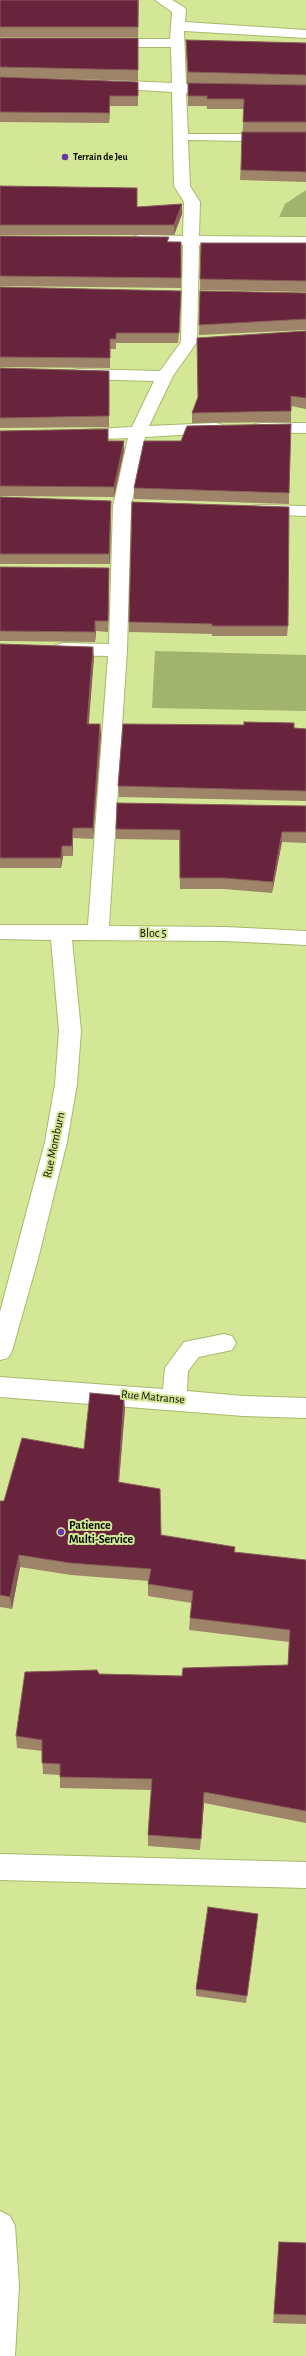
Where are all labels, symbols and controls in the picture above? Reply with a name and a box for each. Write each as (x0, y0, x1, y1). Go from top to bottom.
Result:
place label: Terrain de Jeu (73, 151, 128, 163)
marker: Terrain de Jeu (60, 152, 70, 162)
street label: Bloc 5 (140, 926, 166, 940)
street label: Rue Momburn (40, 1111, 68, 1179)
street label: Rue Matranse (120, 1387, 186, 1407)
place label: Patience Multi-Service (69, 1518, 133, 1546)
marker: Patience Multi-Service (56, 1527, 66, 1537)

